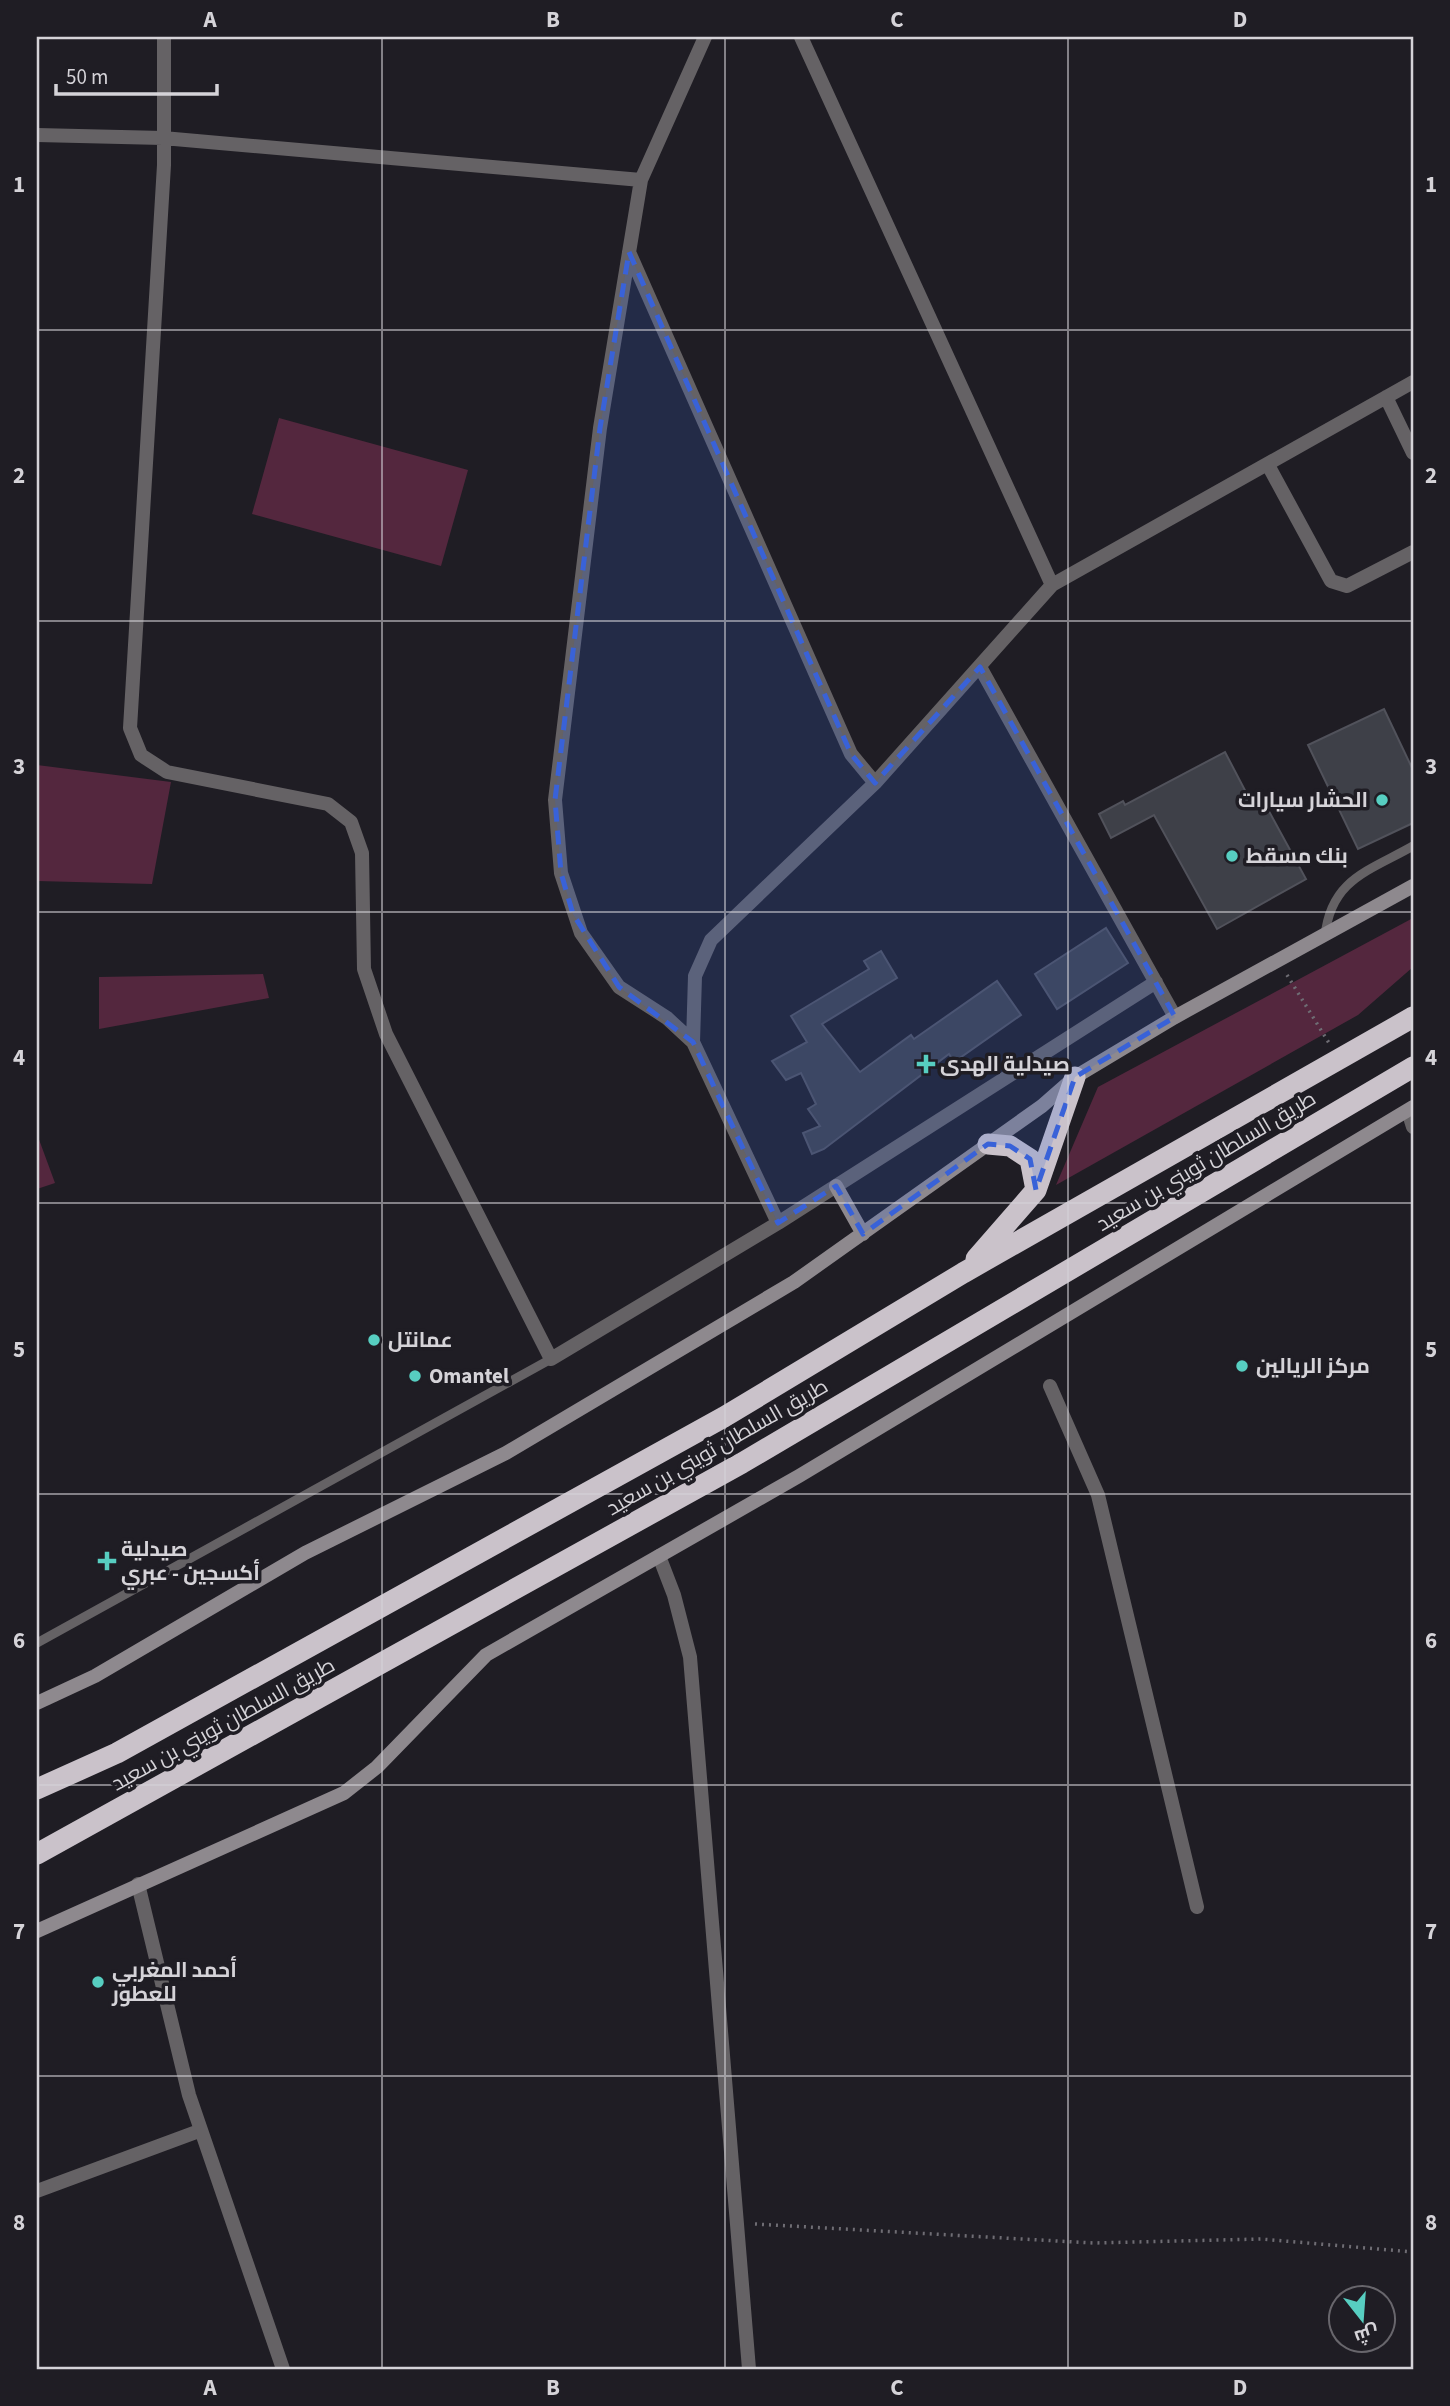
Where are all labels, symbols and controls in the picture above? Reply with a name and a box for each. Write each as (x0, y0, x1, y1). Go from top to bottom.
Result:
text: A (202, 3, 217, 36)
text: B (546, 3, 560, 36)
text: C (890, 3, 904, 36)
text: D (1233, 3, 1247, 36)
scale bar (56, 52, 217, 96)
text: 50 m (66, 62, 108, 92)
text: 1 (13, 168, 25, 201)
text: 1 (1425, 168, 1437, 201)
text: 2 (13, 459, 25, 492)
text: 2 (1425, 459, 1437, 492)
text: 3 (13, 750, 25, 783)
text: 3 (1425, 750, 1437, 783)
place label: الحشار سيارات (1238, 785, 1368, 815)
marker: الحشار سيارات (1374, 792, 1390, 808)
place label: بنك مسقط (1246, 841, 1348, 871)
marker: بنك مسقط (1224, 848, 1240, 864)
text: 4 (13, 1041, 25, 1074)
text: 4 (1425, 1041, 1437, 1074)
place label: صيدلية الهدى (940, 1049, 1070, 1079)
marker: صيدلية الهدى (918, 1056, 934, 1072)
street label: طريق السلطان ثويني بن سعيد (1090, 1083, 1322, 1240)
place label: عمانتل (388, 1325, 453, 1355)
marker: عمانتل (366, 1332, 382, 1348)
text: 5 (13, 1333, 25, 1366)
text: 5 (1425, 1333, 1437, 1366)
place label: مركز الريالين (1256, 1351, 1370, 1381)
marker: مركز الريالين (1234, 1358, 1250, 1374)
place label: Omantel (429, 1361, 509, 1391)
marker: Omantel (407, 1368, 423, 1384)
street label: طريق السلطان ثويني بن سعيد (600, 1371, 834, 1524)
place label: صيدلية أكسجين - عبري (121, 1534, 260, 1590)
marker: صيدلية أكسجين - عبري (99, 1553, 115, 1569)
text: 6 (13, 1624, 25, 1657)
text: 6 (1425, 1624, 1437, 1657)
street label: طريق السلطان ثويني بن سعيد (106, 1650, 341, 1799)
text: 7 (13, 1915, 25, 1948)
text: 7 (1425, 1915, 1437, 1948)
place label: أحمد المغربي للعطور (111, 1955, 237, 2009)
marker: أحمد المغربي للعطور (90, 1974, 106, 1990)
text: 8 (13, 2206, 25, 2239)
text: 8 (1425, 2206, 1437, 2239)
north arrow (1328, 2284, 1398, 2354)
text: ش (1351, 2317, 1382, 2350)
text: A (202, 2371, 217, 2404)
text: B (546, 2371, 560, 2404)
text: C (890, 2371, 904, 2404)
text: D (1233, 2371, 1247, 2404)

